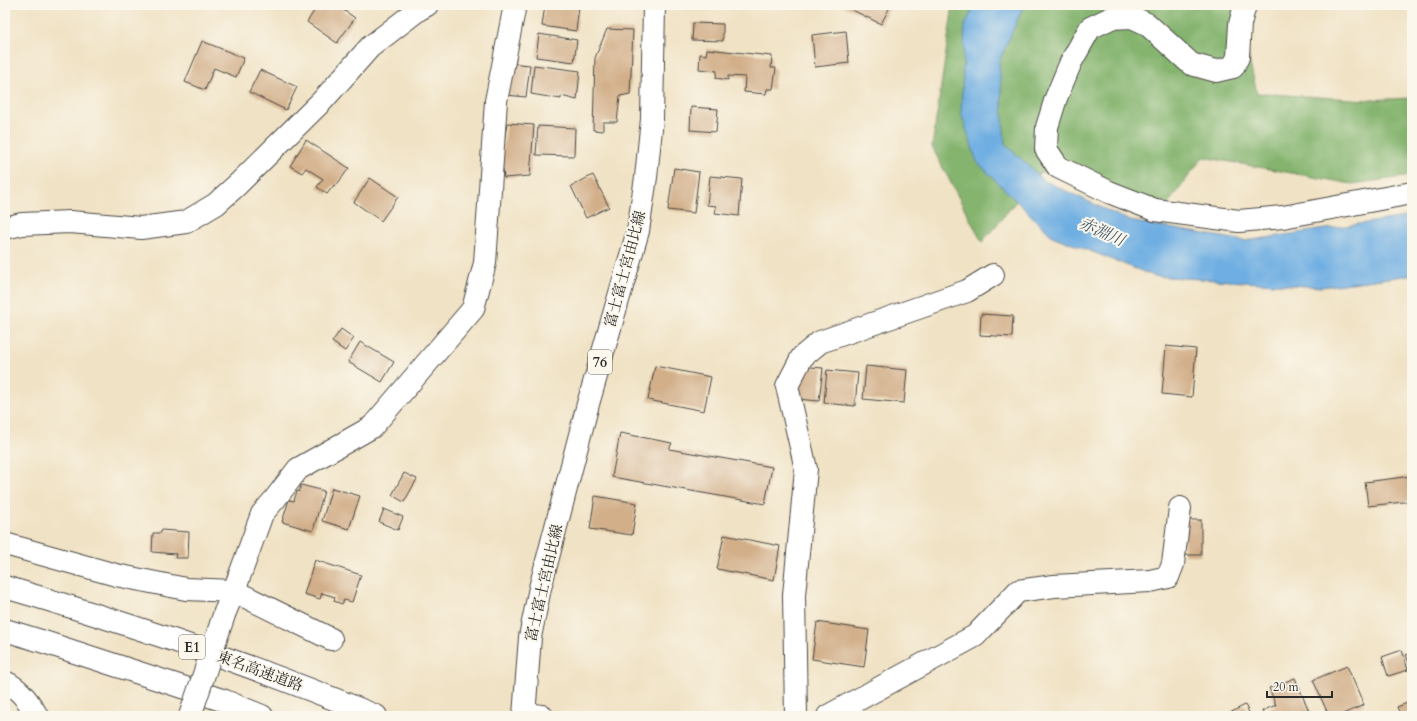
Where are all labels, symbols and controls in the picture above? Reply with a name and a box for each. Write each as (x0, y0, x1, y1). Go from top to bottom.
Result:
street label: 富士富士宮由比線 (600, 208, 650, 330)
water label: 赤淵川 (1075, 212, 1130, 253)
road number: 76 (588, 350, 612, 374)
street label: 富士富士宮由比線 (521, 522, 567, 644)
road number: E1 (179, 635, 205, 659)
street label: 東名高速道路 (214, 646, 306, 696)
scale bar (1267, 673, 1332, 699)
text: 20 m (1273, 679, 1300, 695)

